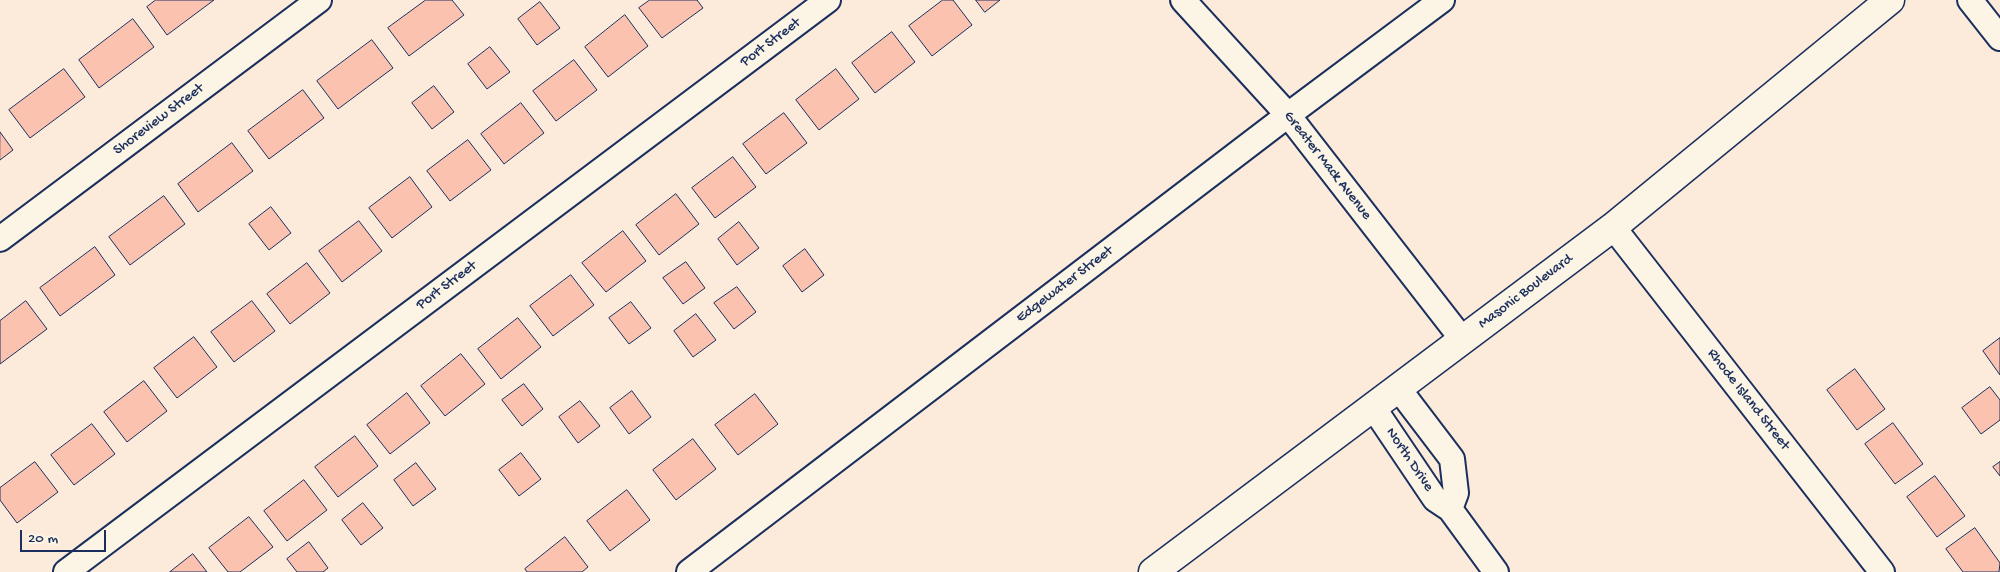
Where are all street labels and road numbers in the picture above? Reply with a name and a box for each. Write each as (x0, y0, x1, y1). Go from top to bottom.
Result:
street label: Port Street (737, 14, 805, 72)
street label: Shoreview Street (110, 80, 208, 160)
street label: Greater Mack Avenue (1279, 108, 1375, 224)
street label: Edgewater Street (1013, 243, 1117, 327)
street label: Masonic Boulevard (1475, 251, 1577, 333)
street label: Port Street (413, 257, 481, 315)
street label: Rhode Island Street (1703, 346, 1793, 454)
street label: North Drive (1381, 425, 1437, 495)

